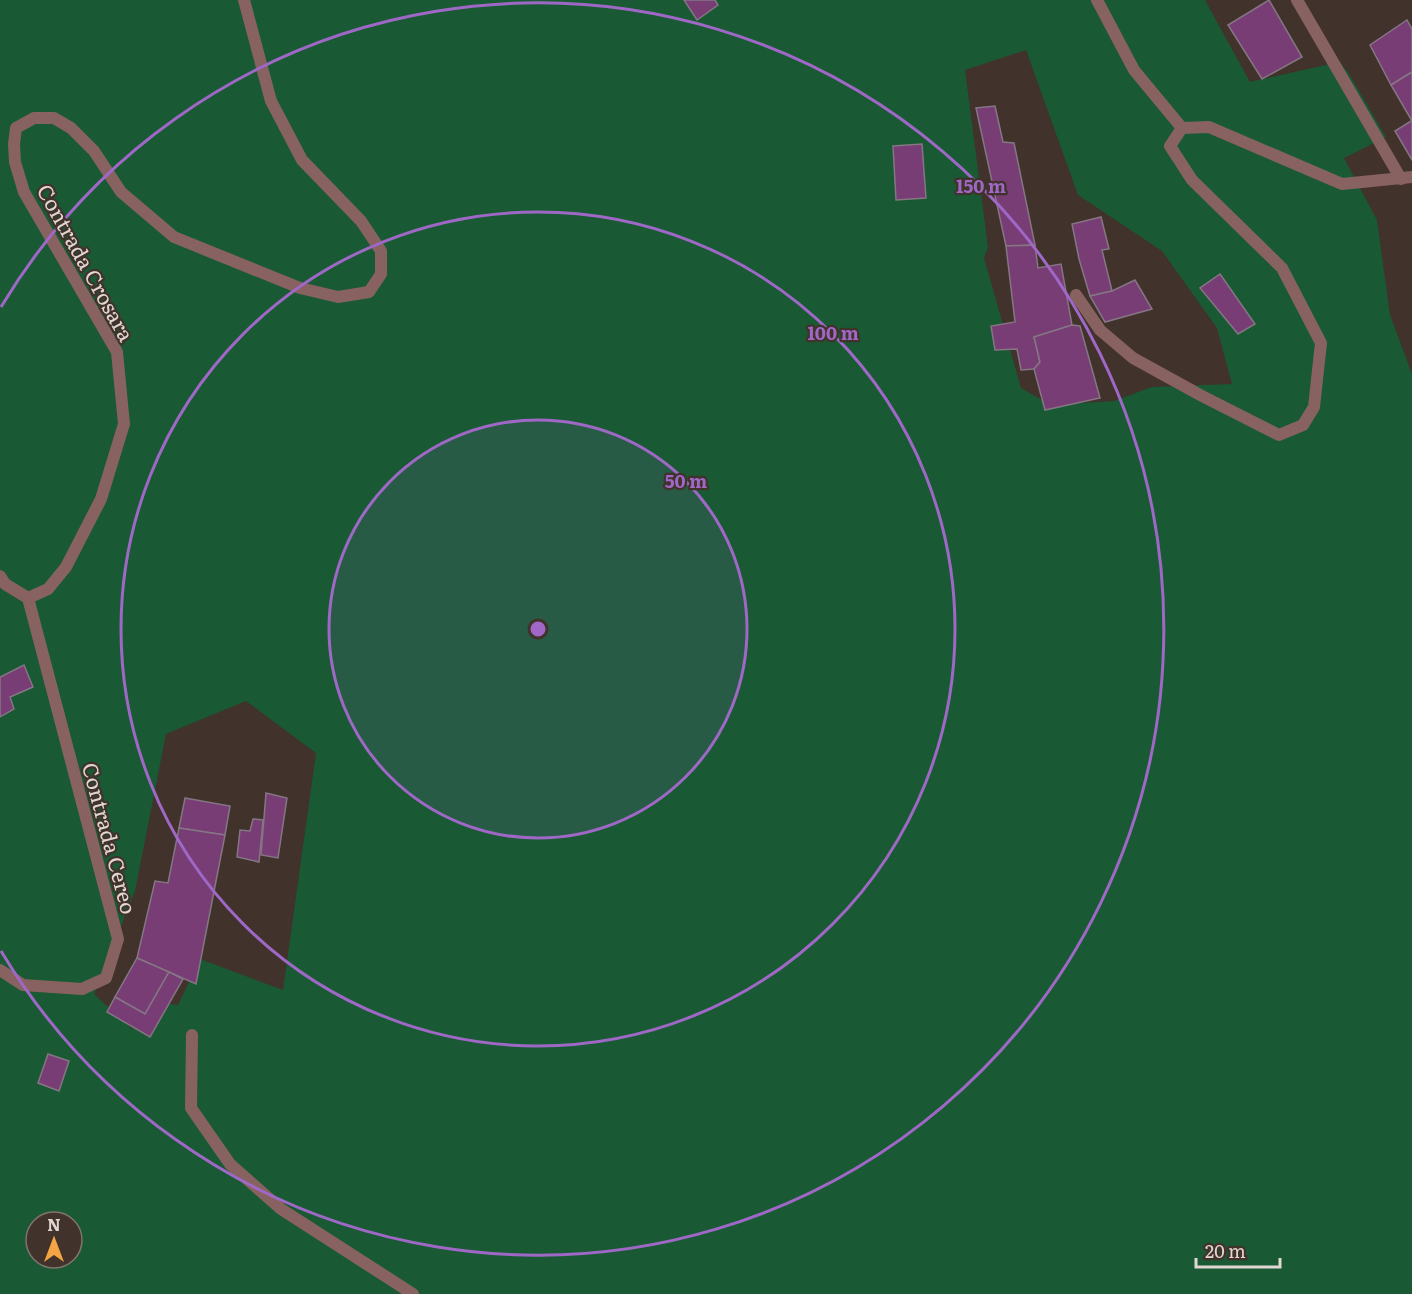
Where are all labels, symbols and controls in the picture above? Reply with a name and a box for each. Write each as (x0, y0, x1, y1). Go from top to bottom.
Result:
text: 150 m (956, 172, 1006, 199)
street label: Contrada Crosara (31, 178, 144, 347)
text: 100 m (807, 319, 859, 346)
text: 50 m (665, 467, 707, 494)
centre of rings (528, 619, 548, 639)
street label: Contrada Cereo (76, 759, 146, 917)
north arrow (24, 1210, 84, 1270)
text: N (47, 1212, 61, 1236)
scale bar (1196, 1231, 1280, 1269)
text: 20 m (1205, 1237, 1246, 1264)

